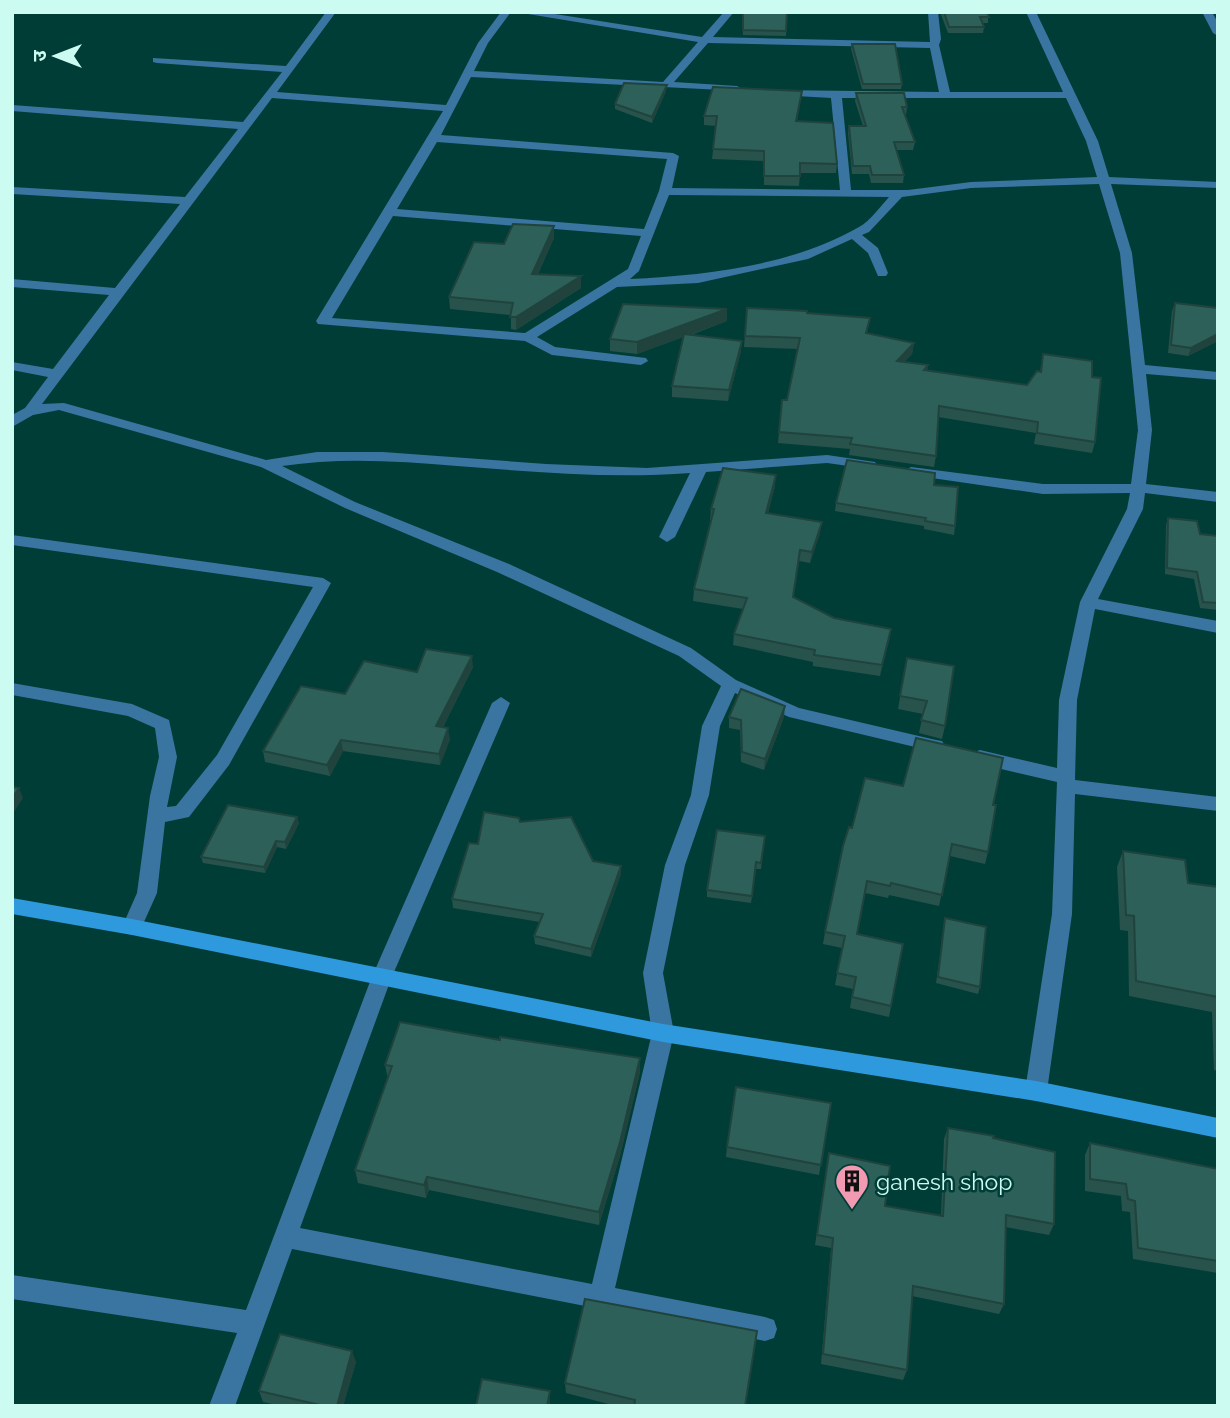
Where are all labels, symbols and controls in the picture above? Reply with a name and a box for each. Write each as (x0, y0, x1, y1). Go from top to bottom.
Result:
north arrow (21, 21, 91, 91)
text: उ (28, 50, 50, 62)
building icon: ganesh shop (833, 1162, 871, 1211)
place label: ganesh shop (876, 1168, 1012, 1195)

